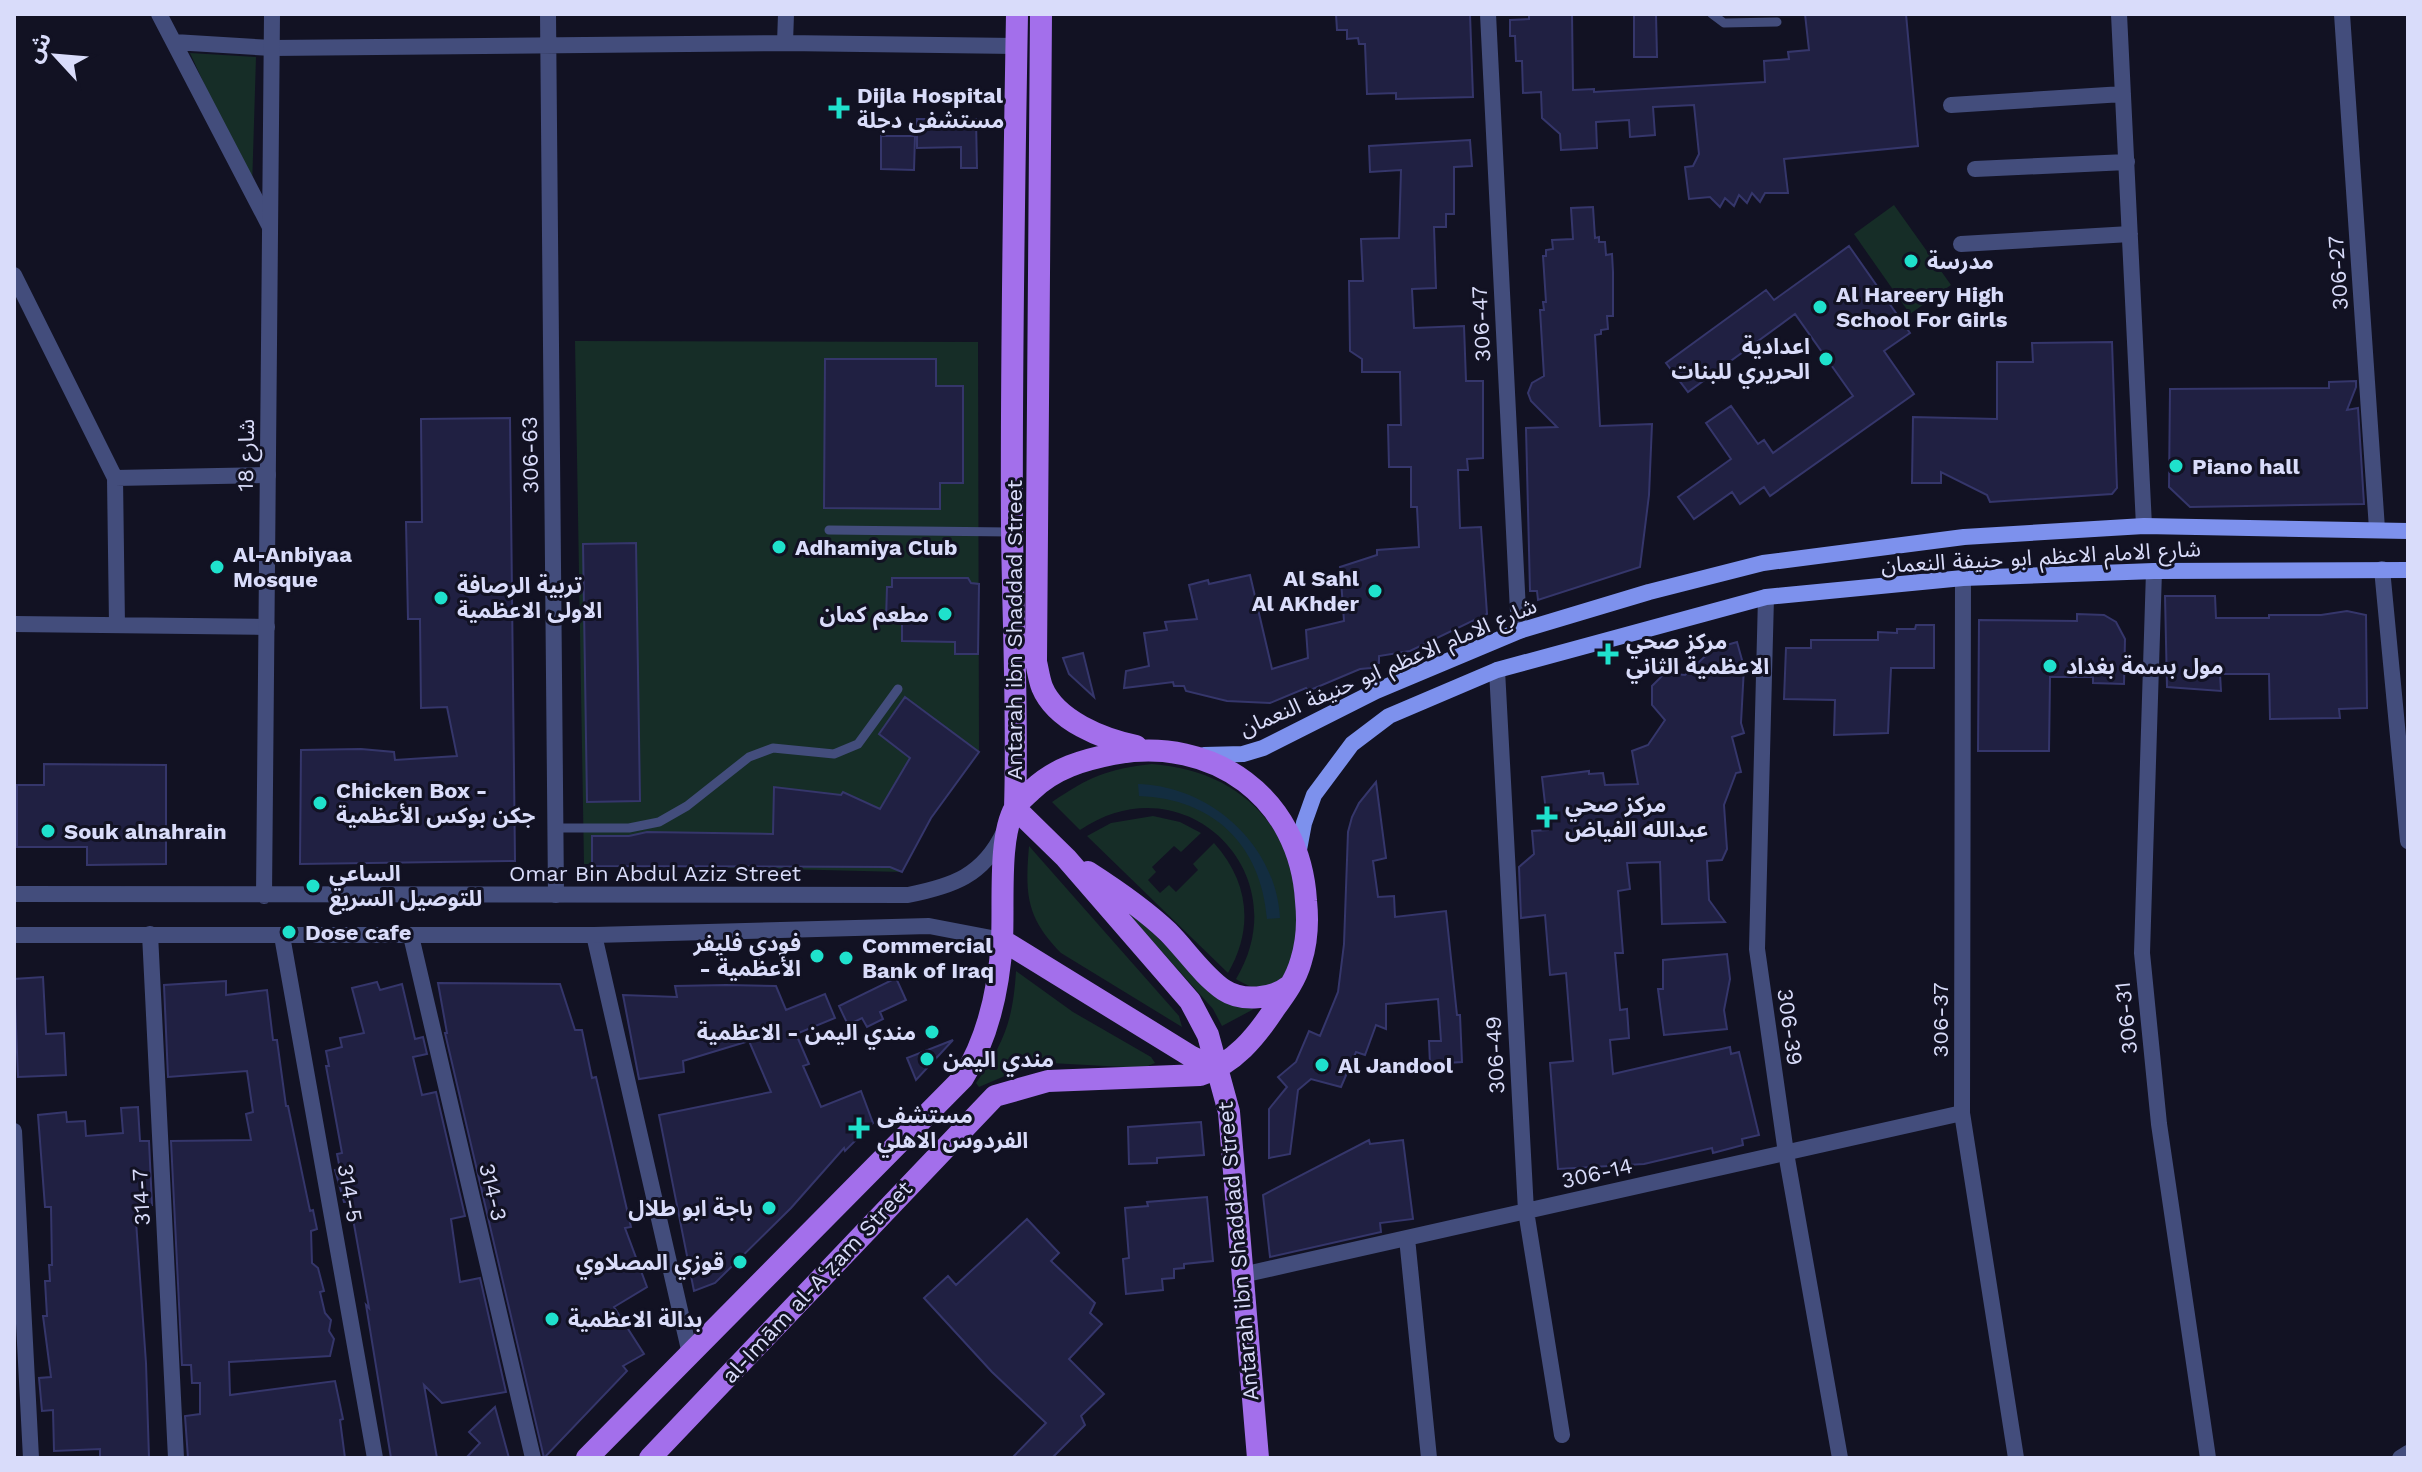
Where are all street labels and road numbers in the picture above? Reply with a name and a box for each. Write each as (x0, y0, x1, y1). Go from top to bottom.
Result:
street label: 306-27 (2323, 235, 2353, 311)
street label: 306-47 (1467, 285, 1495, 363)
street label: 306-63 (517, 416, 543, 494)
street label: شارع 18 (233, 419, 263, 492)
street label: Antarah ibn Shaddad Street (1002, 480, 1027, 780)
street label: شارع الامام الاعظم ابو حنيفة النعمان (1881, 536, 2202, 582)
street label: شارع الامام الاعظم ابو حنيفة النعمان (1236, 593, 1542, 745)
street label: Omar Bin Abdul Aziz Street (509, 861, 801, 886)
street label: 306-31 (2110, 981, 2142, 1055)
street label: 306-37 (1928, 982, 1953, 1058)
street label: 306-39 (1772, 987, 1808, 1067)
street label: 306-49 (1480, 1015, 1510, 1095)
street label: Antarah ibn Shaddad Street (1212, 1100, 1264, 1402)
street label: 306-14 (1559, 1153, 1635, 1193)
street label: 314-3 (474, 1161, 512, 1223)
street label: 314-5 (333, 1162, 367, 1224)
street label: 314-7 (127, 1168, 155, 1226)
street label: al-Imām al-Aʿẓam Street (717, 1176, 917, 1388)

